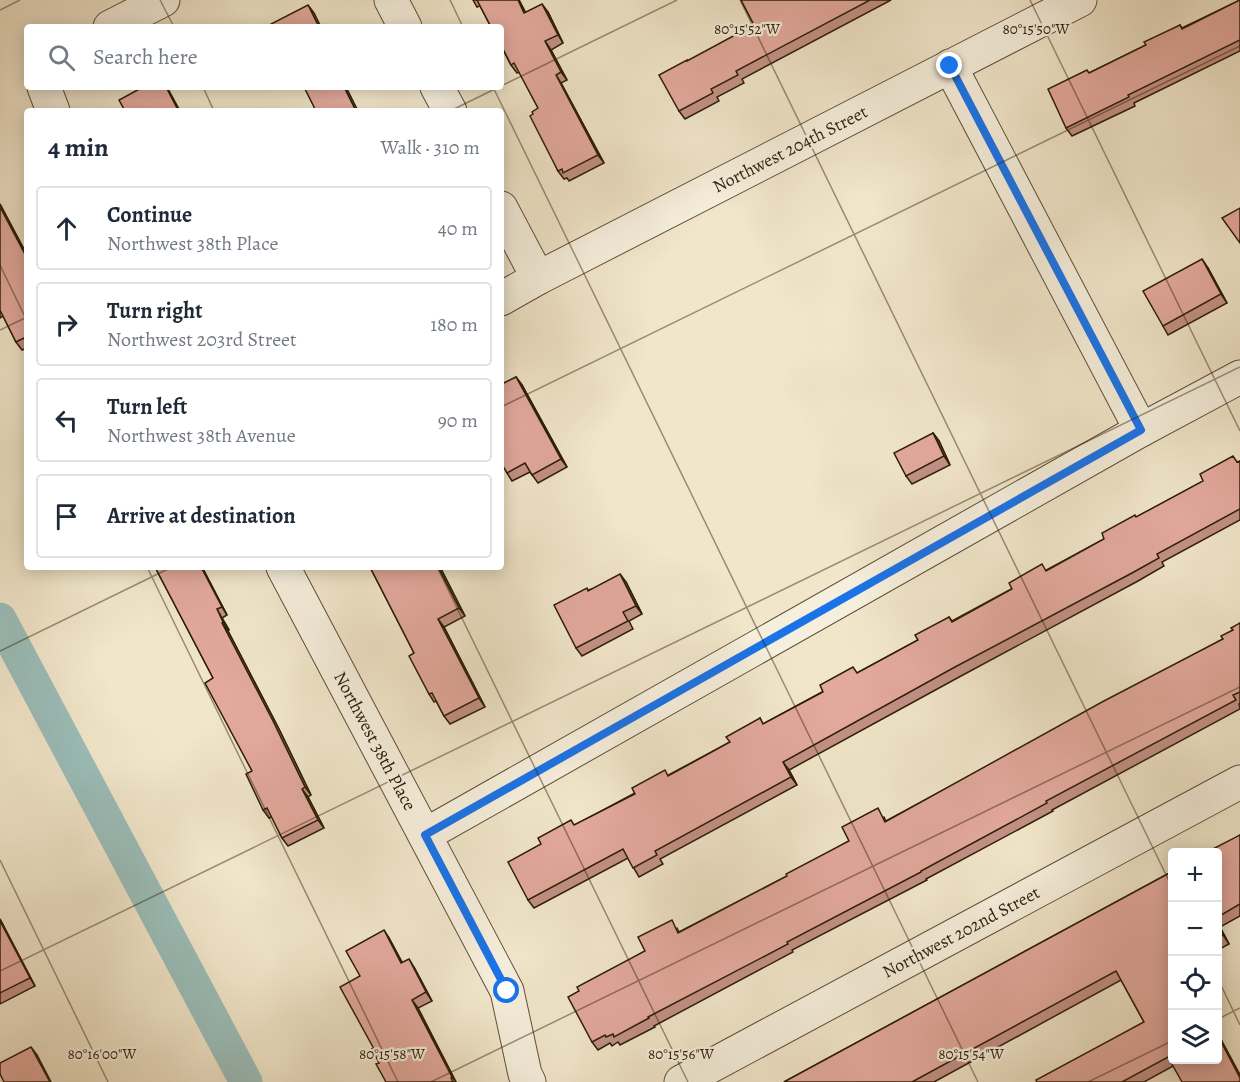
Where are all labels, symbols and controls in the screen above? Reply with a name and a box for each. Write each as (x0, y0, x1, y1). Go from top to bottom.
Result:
text: 80°15'52"W (714, 19, 780, 39)
text: 80°15'50"W (1003, 19, 1069, 39)
search box (24, 24, 504, 90)
icon: search (45, 41, 78, 74)
text: Search here (93, 42, 198, 72)
route end (936, 52, 962, 78)
street label: Northwest 204th Street (709, 100, 871, 198)
text: 4 min (48, 130, 109, 165)
text: Walk · 310 m (381, 134, 480, 161)
text: Continue (107, 200, 192, 230)
icon: ahead (50, 212, 83, 245)
text: 40 m (438, 215, 478, 242)
text: Northwest 38th Place (107, 230, 278, 257)
text: Turn right (107, 296, 203, 326)
icon: right (50, 308, 83, 341)
text: 180 m (430, 311, 478, 338)
text: Northwest 203rd Street (107, 326, 297, 353)
text: Turn left (107, 392, 187, 422)
icon: left (50, 404, 83, 437)
text: 90 m (438, 407, 478, 434)
text: Northwest 38th Avenue (107, 422, 296, 449)
icon: arrive (50, 500, 83, 533)
text: Arrive at destination (107, 501, 296, 531)
street label: Northwest 38th Place (328, 667, 422, 815)
map controls (1168, 848, 1222, 1064)
button: + (1168, 848, 1222, 902)
street label: Northwest 202nd Street (878, 880, 1044, 984)
button: − (1168, 902, 1222, 956)
button: locate (1168, 956, 1222, 1010)
route start (493, 977, 519, 1003)
button: layers (1168, 1010, 1222, 1064)
text: 80°16'00"W (68, 1044, 136, 1064)
text: 80°15'58"W (359, 1044, 425, 1064)
text: 80°15'56"W (648, 1044, 714, 1064)
text: 80°15'54"W (938, 1044, 1004, 1064)

